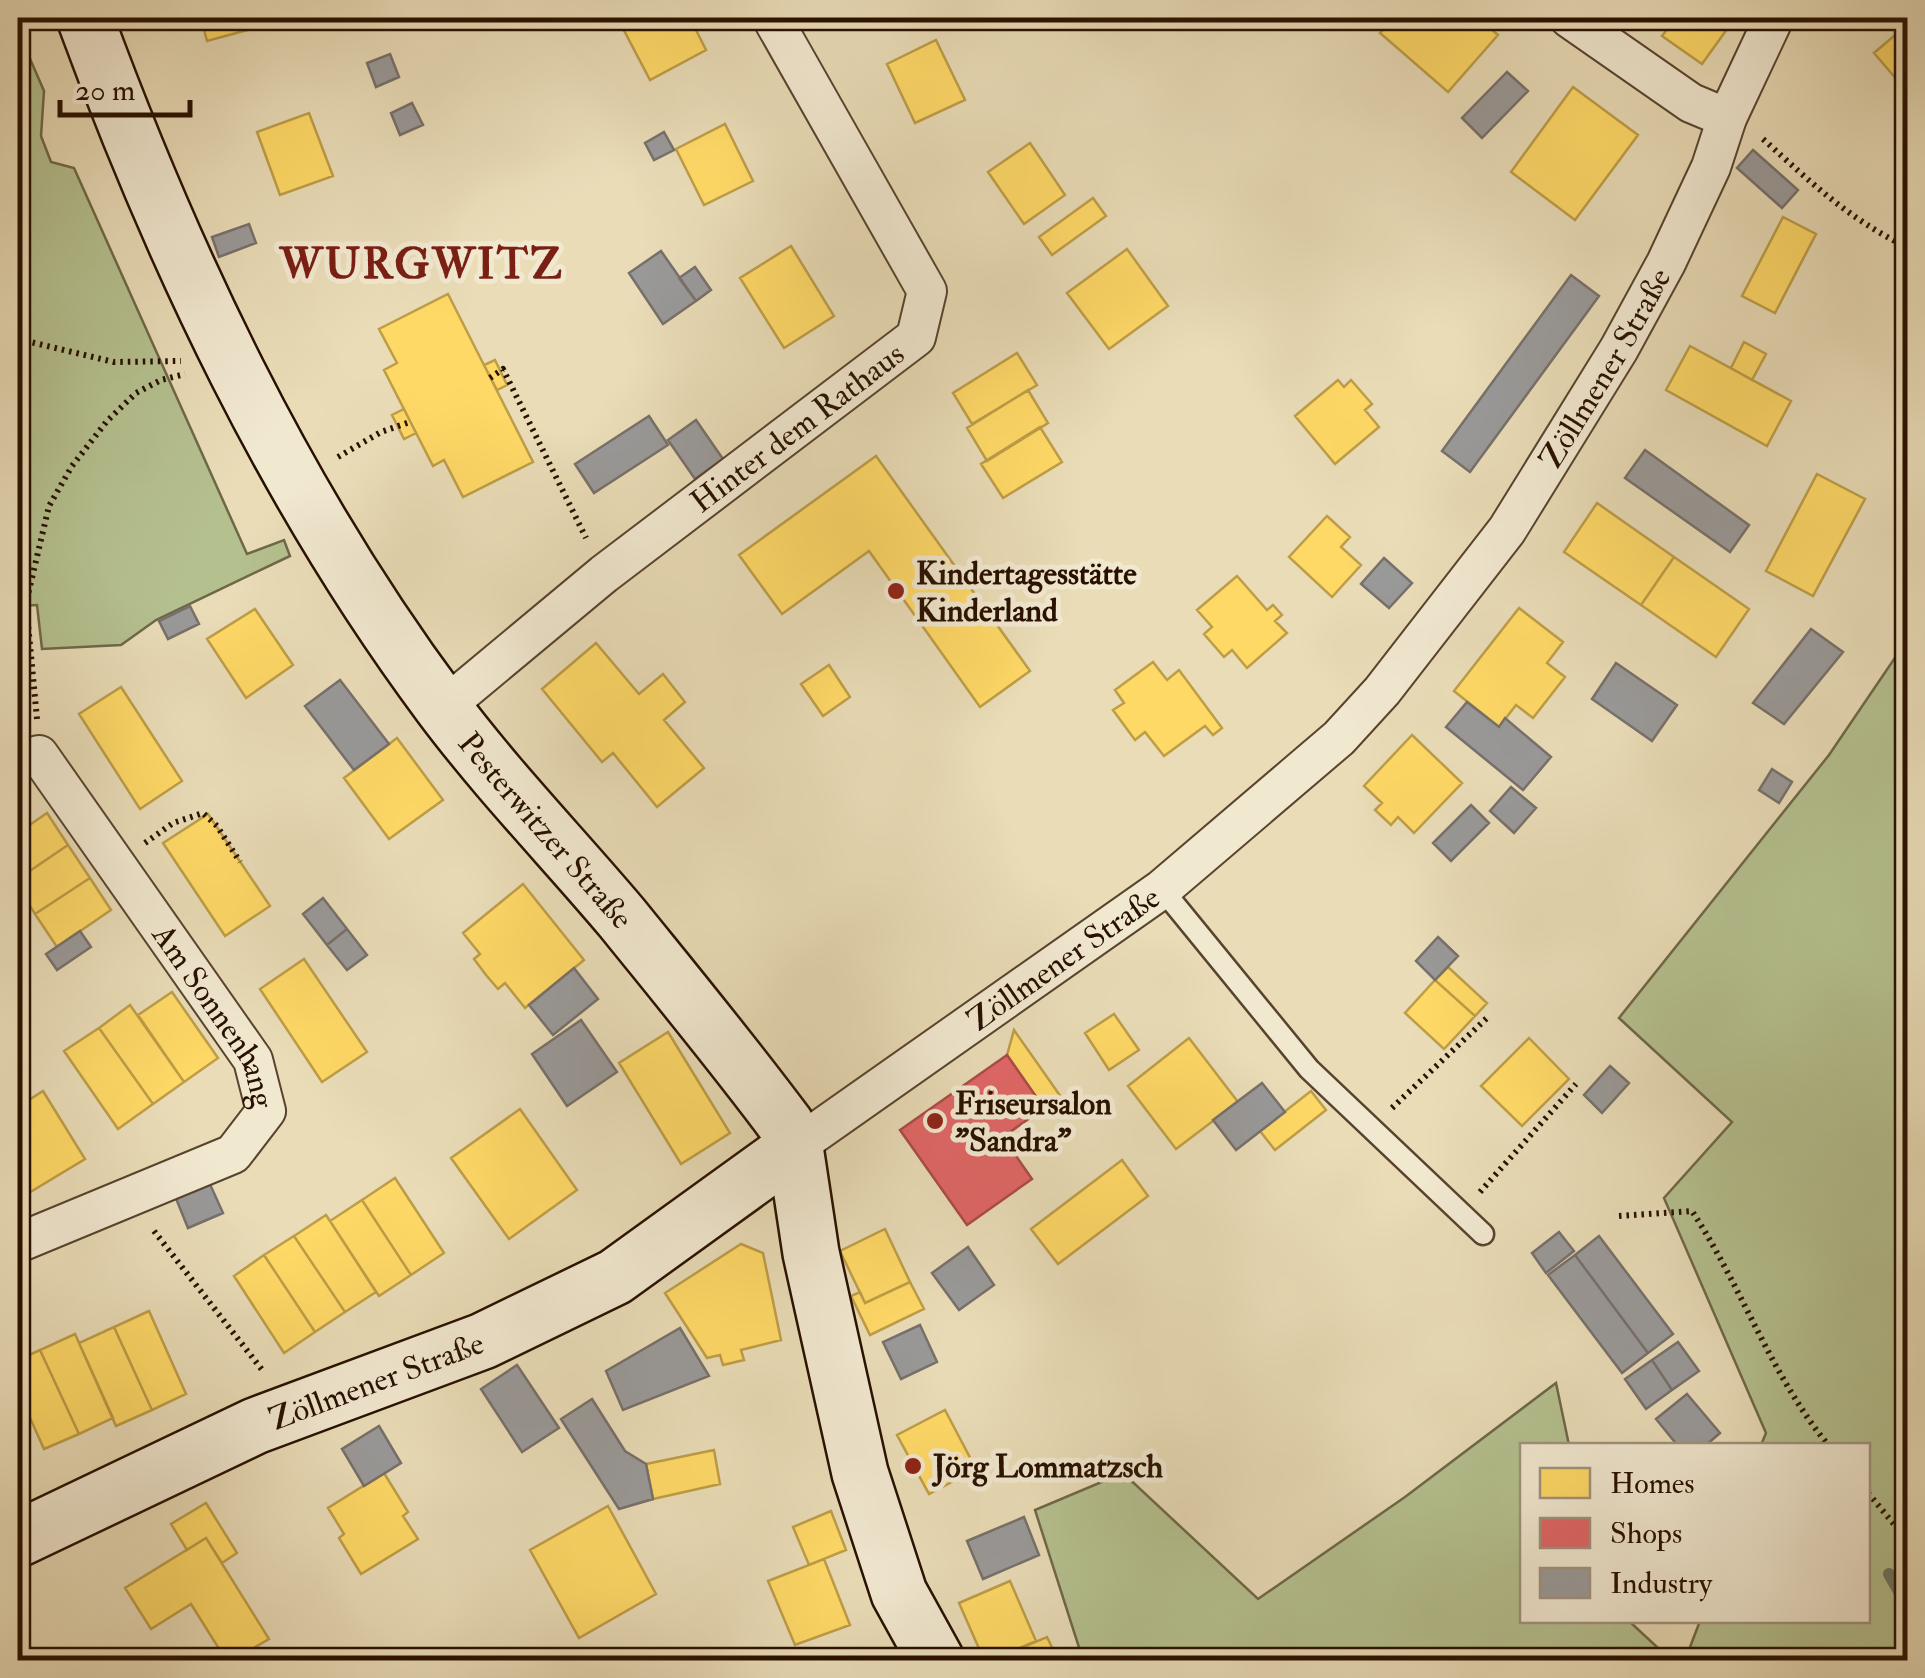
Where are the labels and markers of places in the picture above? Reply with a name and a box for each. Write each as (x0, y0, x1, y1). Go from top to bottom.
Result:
place label: Kindertagesstätte Kinderland (916, 554, 1137, 631)
marker: Kindertagesstätte Kinderland (885, 580, 907, 602)
place label: Friseursalon "Sandra" (955, 1084, 1112, 1161)
marker: Friseursalon "Sandra" (924, 1110, 946, 1132)
place label: Jörg Lommatzsch (931, 1447, 1163, 1487)
marker: Jörg Lommatzsch (902, 1455, 924, 1477)

